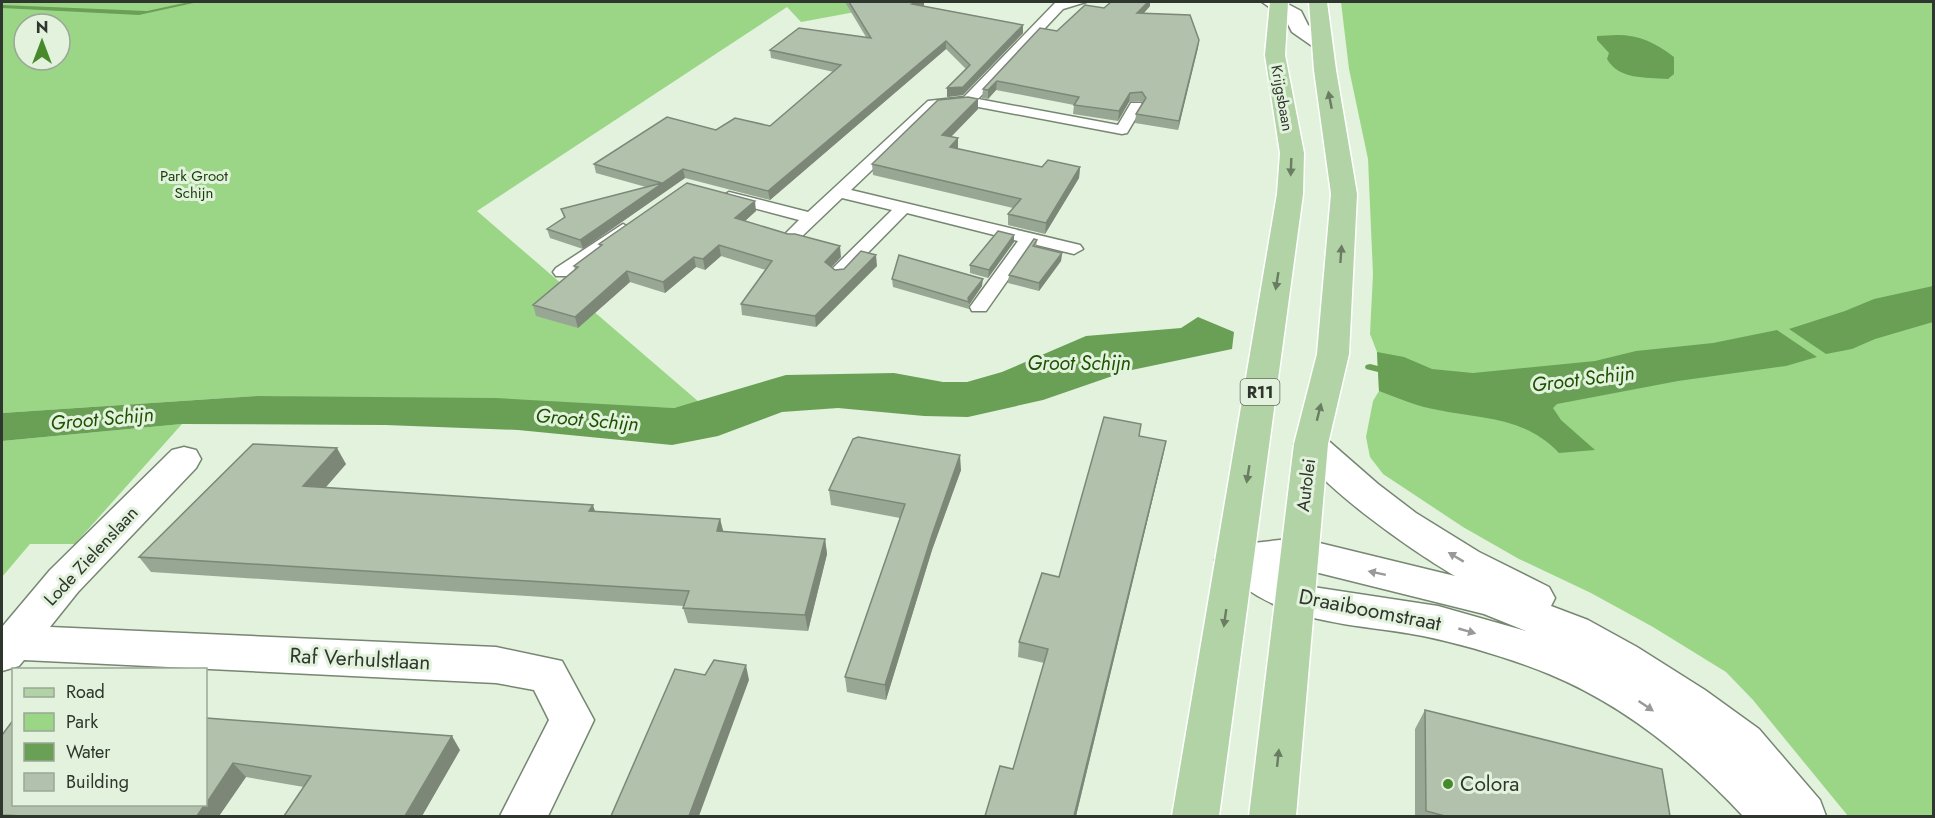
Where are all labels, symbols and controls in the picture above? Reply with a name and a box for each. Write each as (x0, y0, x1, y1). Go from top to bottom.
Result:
north arrow (12, 12, 72, 72)
text: N (36, 16, 48, 39)
street label: Krijgsbaan (1265, 63, 1299, 133)
one-way arrow (1325, 90, 1334, 109)
one-way arrow (1287, 157, 1296, 176)
park label: Park Groot Schijn (160, 165, 228, 204)
one-way arrow (1336, 245, 1345, 264)
one-way arrow (1273, 272, 1282, 291)
water label: Groot Schijn (1027, 349, 1131, 378)
water label: Groot Schijn (1530, 358, 1636, 400)
road number: R11 (1240, 379, 1280, 405)
water label: Groot Schijn (49, 400, 155, 438)
water label: Groot Schijn (534, 401, 640, 439)
one-way arrow (1314, 403, 1324, 421)
street label: Autolei (1290, 457, 1322, 513)
one-way arrow (1243, 464, 1252, 483)
street label: Lode Zielenslaan (38, 500, 144, 612)
one-way arrow (1448, 552, 1464, 563)
one-way arrow (1368, 568, 1387, 577)
street label: Draaiboomstraat (1296, 582, 1444, 638)
one-way arrow (1221, 608, 1230, 627)
one-way arrow (1458, 627, 1476, 637)
street label: Raf Verhulstlaan (289, 640, 431, 678)
legend (12, 668, 207, 806)
text: Road (66, 679, 105, 705)
one-way arrow (1638, 700, 1654, 711)
text: Park (66, 709, 98, 735)
text: Water (66, 739, 111, 765)
one-way arrow (1273, 749, 1283, 768)
text: Building (66, 769, 129, 795)
place label: Colora (1460, 769, 1519, 799)
marker: Colora (1441, 777, 1455, 791)

